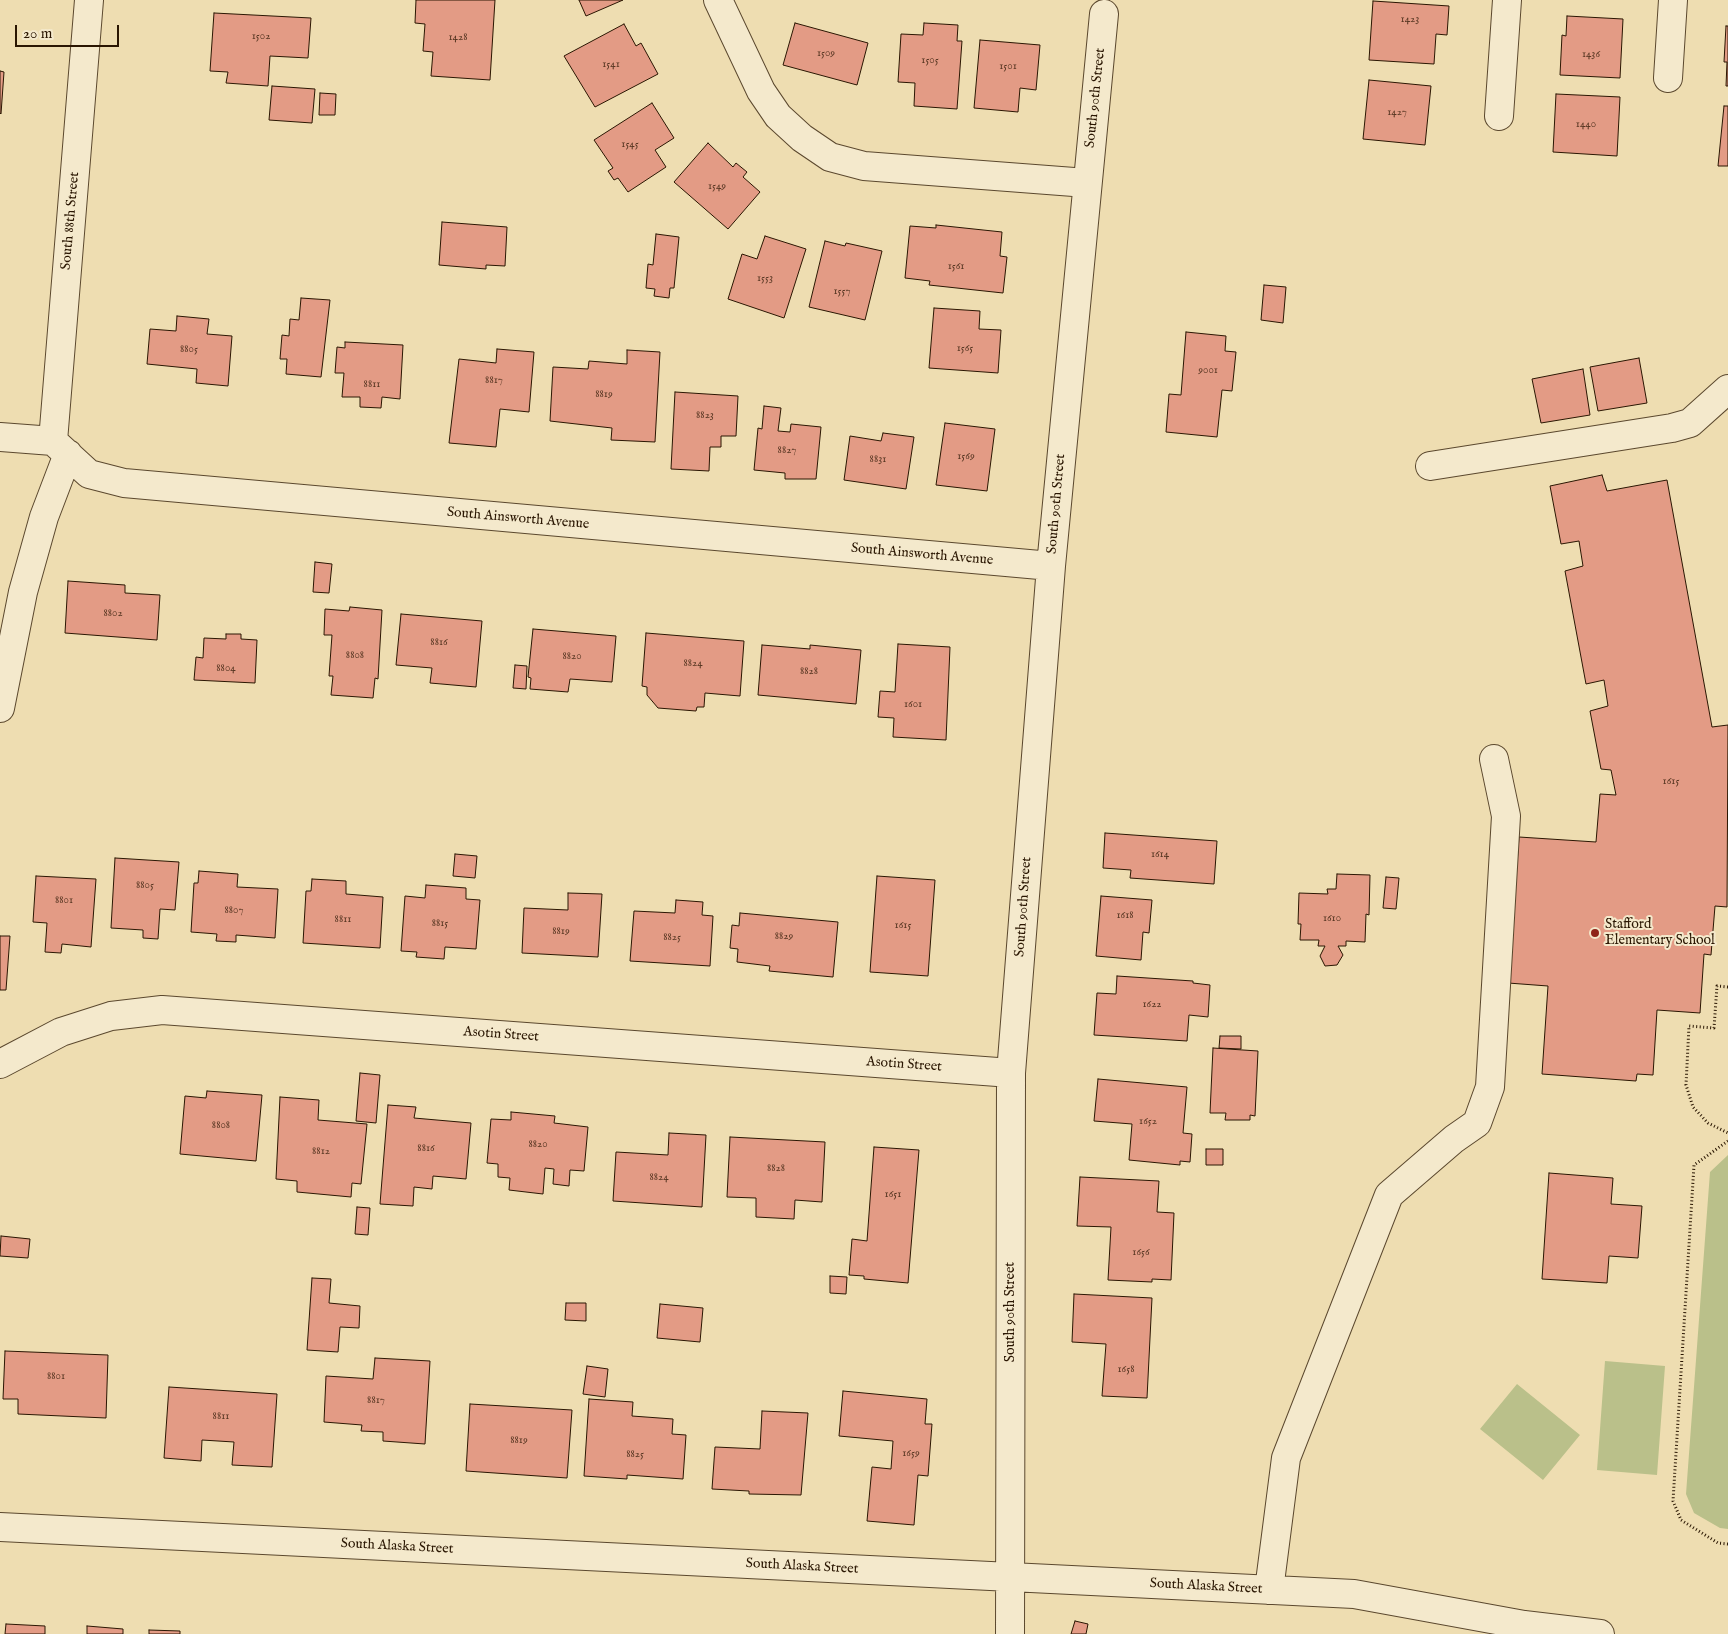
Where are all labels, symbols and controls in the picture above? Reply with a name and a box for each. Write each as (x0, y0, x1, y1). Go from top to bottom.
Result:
house number: 1423 (1401, 13, 1419, 27)
scale bar (18, 15, 121, 47)
text: 20 m (23, 24, 52, 43)
house number: 1502 (252, 30, 270, 44)
house number: 1428 (449, 31, 467, 45)
house number: 1509 (817, 47, 835, 61)
street label: South 90th Street (1082, 47, 1110, 149)
house number: 1436 (1582, 48, 1600, 62)
house number: 1505 (921, 54, 939, 68)
house number: 1541 (602, 58, 620, 72)
house number: 1501 (999, 60, 1017, 74)
house number: 1427 (1387, 106, 1407, 120)
house number: 1440 (1576, 118, 1596, 132)
house number: 1545 (621, 138, 639, 152)
street label: South 88th Street (58, 171, 84, 271)
house number: 1549 (708, 180, 726, 194)
house number: 1561 (948, 260, 964, 274)
house number: 1553 (757, 272, 773, 286)
house number: 1557 (833, 285, 851, 299)
house number: 1565 (957, 342, 973, 356)
house number: 8805 (180, 343, 198, 357)
house number: 9001 (1198, 364, 1218, 378)
house number: 8817 (485, 374, 503, 388)
house number: 8811 (364, 378, 380, 392)
house number: 8819 (595, 388, 613, 402)
house number: 8823 (696, 409, 714, 423)
house number: 8827 (778, 444, 796, 458)
house number: 1569 (957, 450, 975, 464)
house number: 8831 (870, 453, 886, 467)
street label: South 90th Street (1044, 453, 1070, 555)
street label: South Ainsworth Avenue (446, 504, 590, 534)
street label: South Ainsworth Avenue (850, 540, 994, 570)
house number: 8802 (103, 607, 123, 621)
house number: 8816 (430, 636, 448, 650)
house number: 8808 (346, 649, 364, 663)
house number: 8820 (562, 650, 582, 664)
house number: 8824 (683, 657, 703, 671)
house number: 8804 (216, 662, 236, 676)
house number: 8828 (800, 665, 818, 679)
house number: 1601 (904, 698, 922, 712)
house number: 1615 (1663, 775, 1679, 789)
house number: 1614 (1151, 848, 1169, 862)
street label: South 90th Street (1012, 856, 1036, 958)
house number: 8805 (136, 879, 154, 893)
house number: 8801 (55, 894, 73, 908)
house number: 8807 (224, 904, 244, 918)
house number: 1618 (1116, 909, 1134, 923)
house number: 1610 (1323, 912, 1341, 926)
house number: 8811 (335, 913, 351, 927)
house number: 8815 (432, 917, 448, 931)
place label: Stafford Elementary School (1605, 917, 1715, 950)
house number: 1615 (895, 919, 911, 933)
house number: 8819 (552, 925, 570, 939)
marker: Stafford Elementary School (1589, 927, 1601, 939)
house number: 8829 (775, 930, 793, 944)
house number: 8825 (663, 931, 681, 945)
house number: 1622 (1142, 998, 1162, 1012)
street label: Asotin Street (463, 1024, 539, 1046)
street label: Asotin Street (866, 1054, 942, 1076)
house number: 1652 (1139, 1115, 1157, 1129)
house number: 8808 (212, 1119, 230, 1133)
house number: 8820 (528, 1138, 548, 1152)
house number: 8816 (417, 1142, 435, 1156)
house number: 8812 (312, 1145, 330, 1159)
house number: 8828 (767, 1162, 785, 1176)
house number: 8824 (649, 1171, 669, 1185)
house number: 1651 (885, 1188, 901, 1202)
house number: 1656 (1132, 1246, 1150, 1260)
street label: South 90th Street (1003, 1262, 1019, 1362)
house number: 1658 (1117, 1363, 1135, 1377)
house number: 8801 (47, 1370, 65, 1384)
house number: 8817 (367, 1394, 385, 1408)
house number: 8811 (213, 1410, 229, 1424)
house number: 8819 (510, 1434, 528, 1448)
house number: 1659 (902, 1447, 920, 1461)
house number: 8825 (626, 1448, 644, 1462)
street label: South Alaska Street (340, 1536, 454, 1558)
street label: South Alaska Street (745, 1556, 859, 1578)
street label: South Alaska Street (1149, 1576, 1263, 1598)

